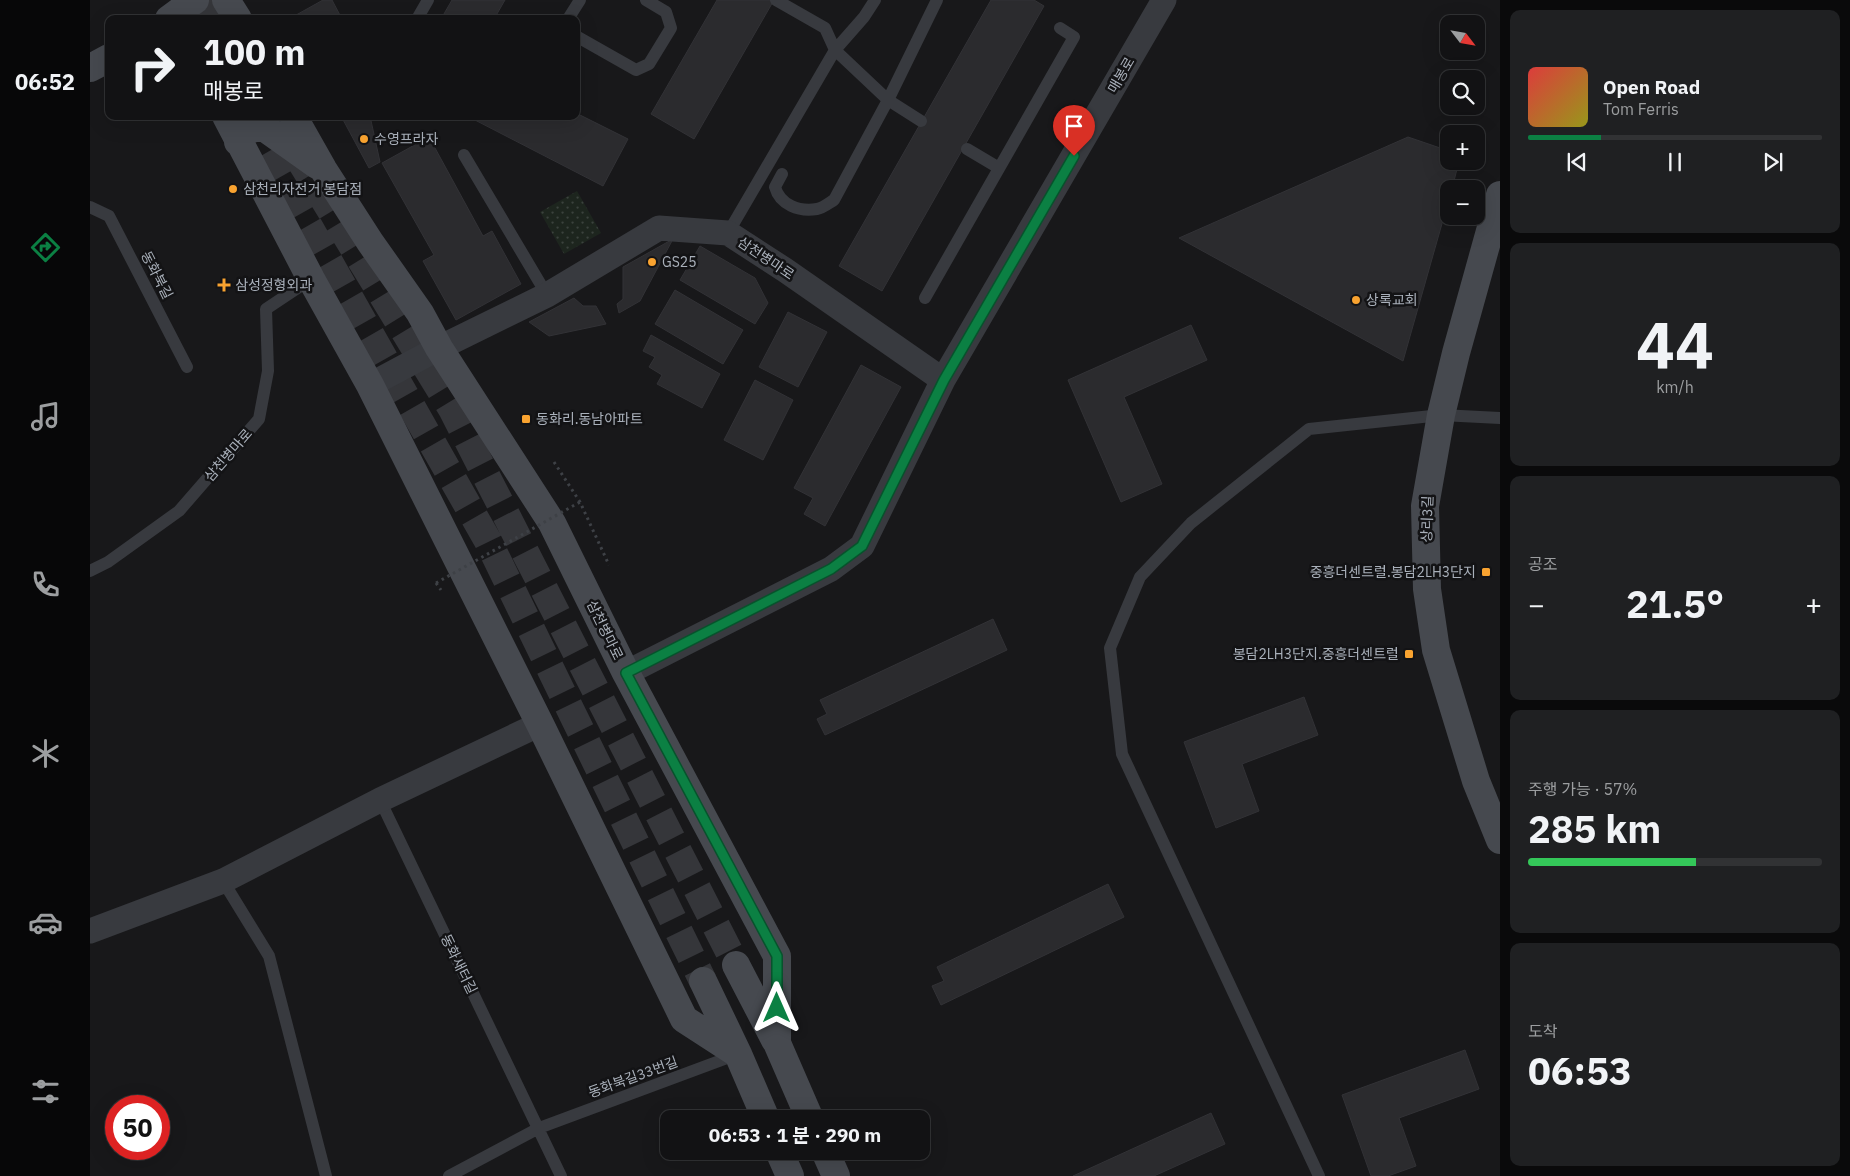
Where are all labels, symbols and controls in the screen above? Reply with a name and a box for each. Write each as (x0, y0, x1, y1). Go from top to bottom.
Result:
north arrow (1440, 15, 1485, 60)
map controls (1440, 15, 1485, 225)
text: 100 m (203, 29, 306, 75)
icon: right (120, 35, 185, 100)
street label: 매봉로 (1104, 54, 1139, 96)
text: 06:52 (15, 67, 75, 96)
button: search (1440, 70, 1485, 115)
text: Open Road (1603, 75, 1700, 99)
text: 매봉로 (203, 76, 264, 105)
text: Tom Ferris (1603, 99, 1679, 119)
pin (1053, 105, 1095, 156)
icon: arrive (1060, 112, 1088, 140)
button: + (1440, 125, 1485, 170)
place label: 수영프라자 (374, 130, 439, 148)
marker: 수영프라자 (358, 133, 370, 145)
icon: previous (1563, 148, 1591, 176)
icon: pause (1661, 148, 1689, 176)
icon: next (1759, 148, 1787, 176)
place label: 삼천리자전거 봉담점 (243, 180, 362, 198)
button: − (1440, 180, 1485, 225)
marker: 삼천리자전거 봉담점 (227, 183, 239, 195)
icon: directions (28, 230, 63, 265)
street label: 삼천병마로 (734, 233, 798, 284)
street label: 동화북길 (137, 248, 177, 302)
place label: GS25 (662, 253, 697, 271)
marker: GS25 (646, 256, 658, 268)
place label: 삼성정형외과 (235, 276, 312, 294)
marker: 삼성정형외과 (217, 278, 231, 292)
place label: 상록교회 (1366, 291, 1418, 309)
marker: 상록교회 (1350, 294, 1362, 306)
text: 44 (1636, 302, 1714, 387)
text: km/h (1656, 377, 1694, 397)
icon: music (28, 399, 63, 434)
place label: 동화리.동남아파트 (536, 410, 643, 428)
marker: 동화리.동남아파트 (520, 413, 532, 425)
street label: 삼천병마로 (200, 425, 256, 485)
street label: 상리3길 (1417, 495, 1437, 543)
text: 공조 (1528, 554, 1557, 574)
place label: 중흥더센트럴.봉담2LH3단지 (1310, 563, 1476, 581)
marker: 중흥더센트럴.봉담2LH3단지 (1480, 566, 1492, 578)
icon: phone (28, 567, 63, 602)
text: 21.5° (1626, 579, 1724, 628)
text: − (1528, 586, 1545, 623)
text: + (1805, 586, 1822, 623)
street label: 삼천병마로 (583, 597, 627, 663)
place label: 봉담2LH3단지.중흥더센트럴 (1233, 645, 1399, 663)
marker: 봉담2LH3단지.중흥더센트럴 (1403, 648, 1415, 660)
icon: climate (28, 736, 63, 771)
text: 주행 가능 · 57% (1528, 779, 1637, 799)
text: 285 km (1528, 804, 1661, 853)
icon: car (28, 905, 63, 940)
street label: 동화새터길 (437, 931, 481, 997)
position arrow (750, 981, 802, 1033)
text: 도착 (1528, 1021, 1557, 1041)
text: 06:53 (1528, 1046, 1632, 1095)
street label: 동화북길33번길 (586, 1052, 680, 1102)
icon: filters (28, 1074, 63, 1109)
speed limit sign: 50 (105, 1095, 170, 1160)
text: 06:53 · 1 분 · 290 m (709, 1123, 881, 1147)

